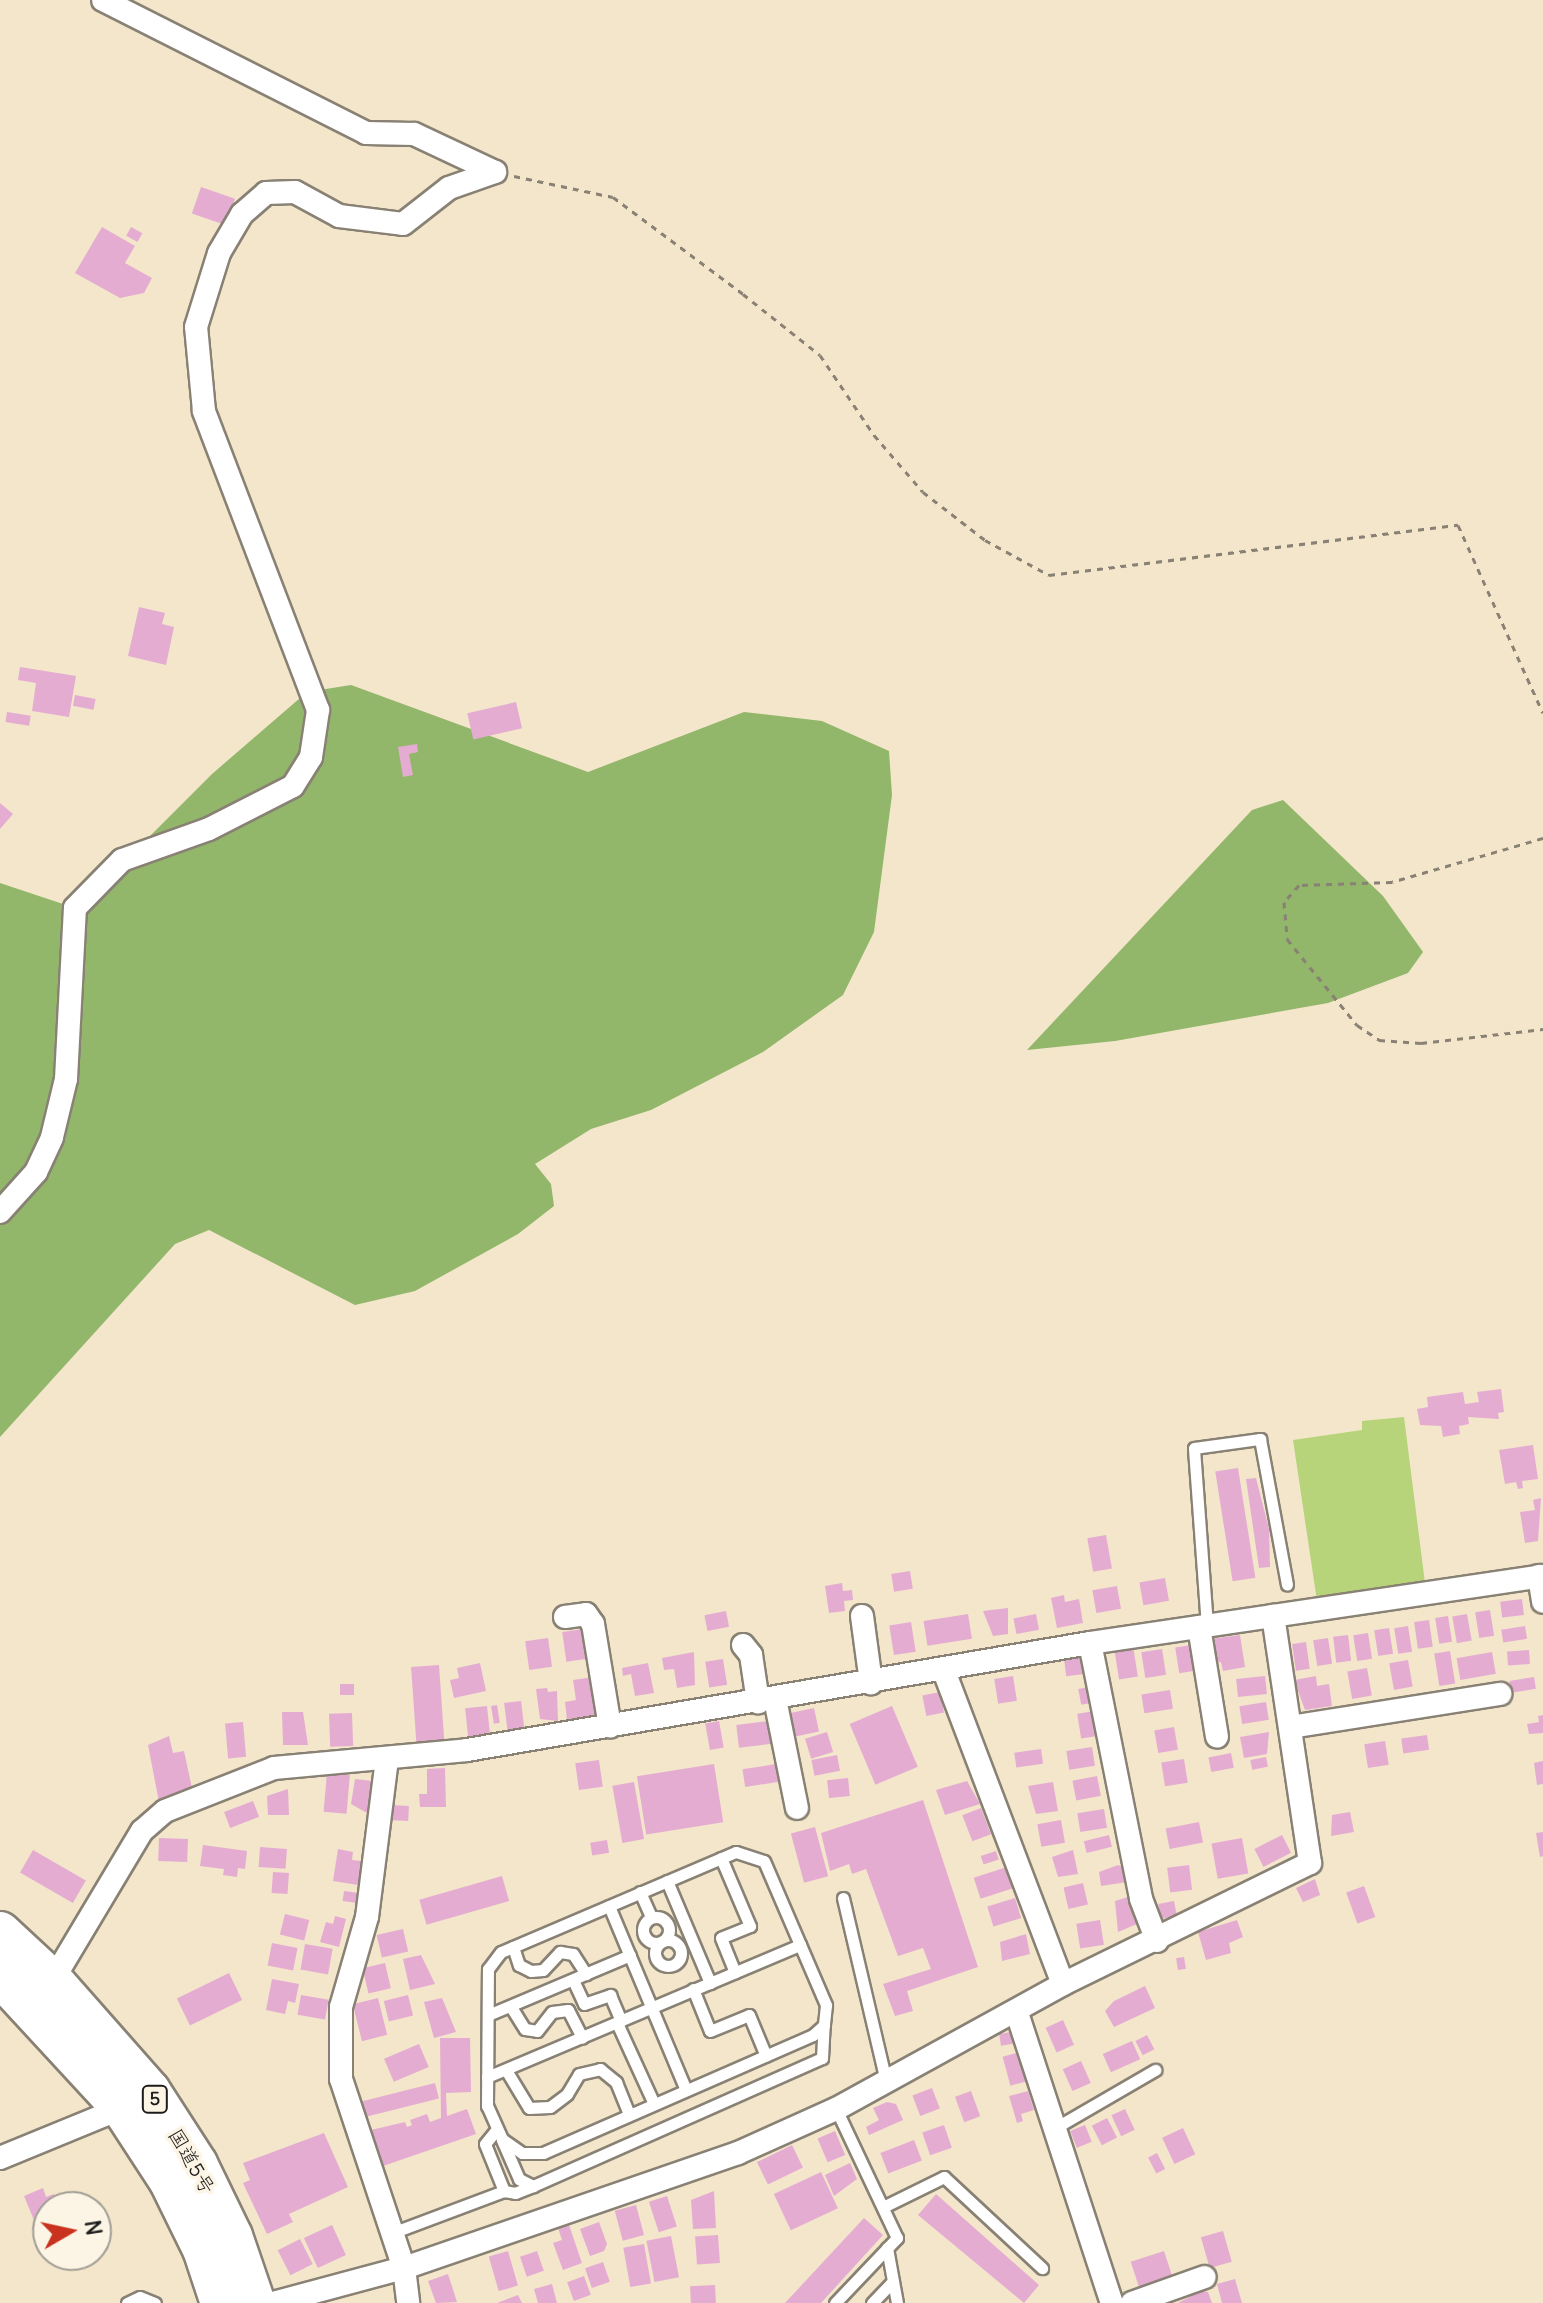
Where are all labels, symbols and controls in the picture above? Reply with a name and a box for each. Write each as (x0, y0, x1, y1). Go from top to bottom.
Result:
road number: 5 (141, 2085, 169, 2113)
street label: 国道5号 (164, 2124, 220, 2198)
north arrow (32, 2191, 112, 2271)
text: N (79, 2218, 109, 2237)

